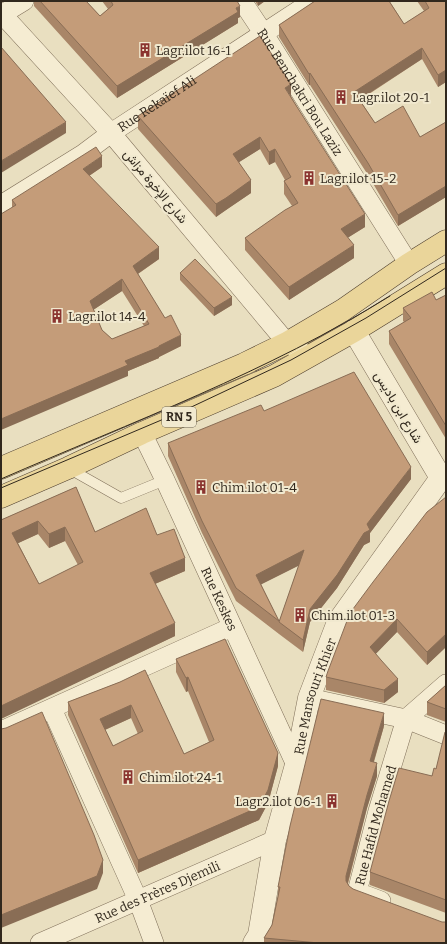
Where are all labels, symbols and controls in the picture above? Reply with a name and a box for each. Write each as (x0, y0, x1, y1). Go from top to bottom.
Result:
street label: Rue Benchakri Bou Laziz (254, 26, 346, 158)
building icon: Lagr.ilot 16-1 (137, 42, 153, 58)
place label: Lagr.ilot 16-1 (156, 43, 232, 58)
street label: Rue Rekaïef Ali (115, 73, 199, 135)
building icon: Lagr.ilot 20-1 (333, 89, 349, 105)
place label: Lagr.ilot 20-1 (352, 90, 430, 105)
street label: شارع الإخوة مزاش (119, 146, 191, 228)
building icon: Lagr.ilot 15-2 (301, 170, 317, 186)
place label: Lagr.ilot 15-2 (320, 171, 396, 186)
building icon: Lagr.ilot 14-4 (49, 308, 65, 324)
place label: Lagr.ilot 14-4 (68, 309, 146, 324)
street label: شارع ابن باديس (370, 369, 426, 447)
road number: RN 5 (162, 407, 196, 427)
building icon: Chim.ilot 01-4 (193, 479, 209, 495)
place label: Chim.ilot 01-4 (212, 480, 297, 495)
street label: Rue Keskes (198, 565, 240, 633)
building icon: Chim.ilot 01-3 (292, 607, 308, 623)
place label: Chim.ilot 01-3 (311, 608, 395, 623)
street label: Rue Mansouri Khier (291, 636, 339, 756)
street label: Rue Hafid Mohamed (352, 763, 400, 887)
building icon: Chim.ilot 24-1 (120, 769, 136, 785)
place label: Chim.ilot 24-1 (139, 770, 223, 785)
building icon: Lagr2.ilot 06-1 (324, 793, 340, 809)
place label: Lagr2.ilot 06-1 (235, 794, 322, 809)
street label: Rue des Frères Djemili (93, 858, 222, 926)

